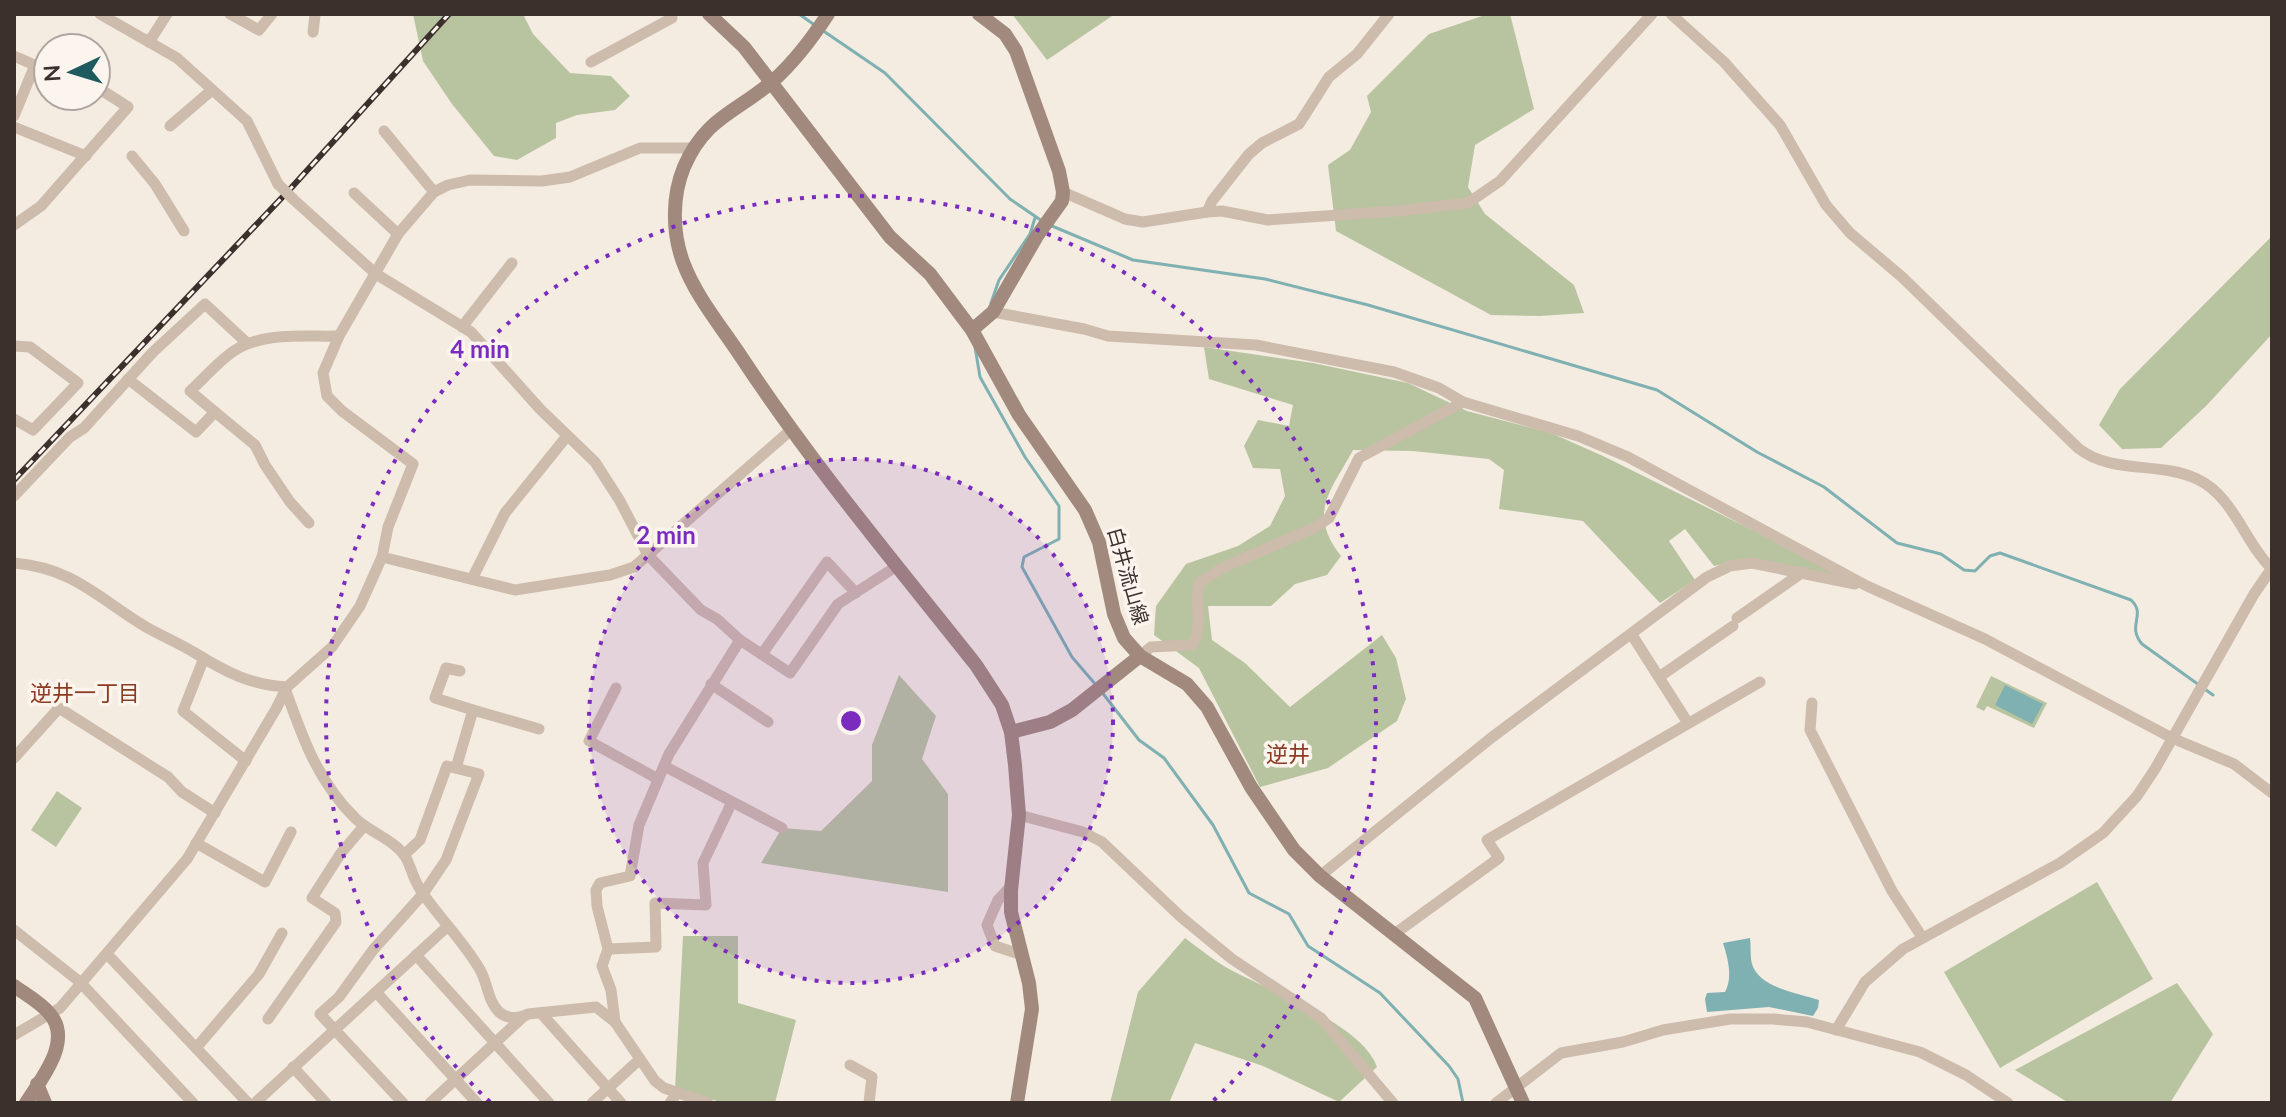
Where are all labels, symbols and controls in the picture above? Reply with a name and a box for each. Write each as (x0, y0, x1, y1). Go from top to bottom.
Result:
north arrow (32, 32, 112, 112)
text: N (37, 64, 66, 83)
text: 4 min (450, 334, 510, 363)
text: 2 min (636, 520, 696, 549)
street label: 白井流山線 (1104, 524, 1154, 627)
district label: 逆井一丁目 (30, 679, 140, 706)
centre of rings (837, 707, 865, 735)
district label: 逆井 (1266, 740, 1310, 767)

